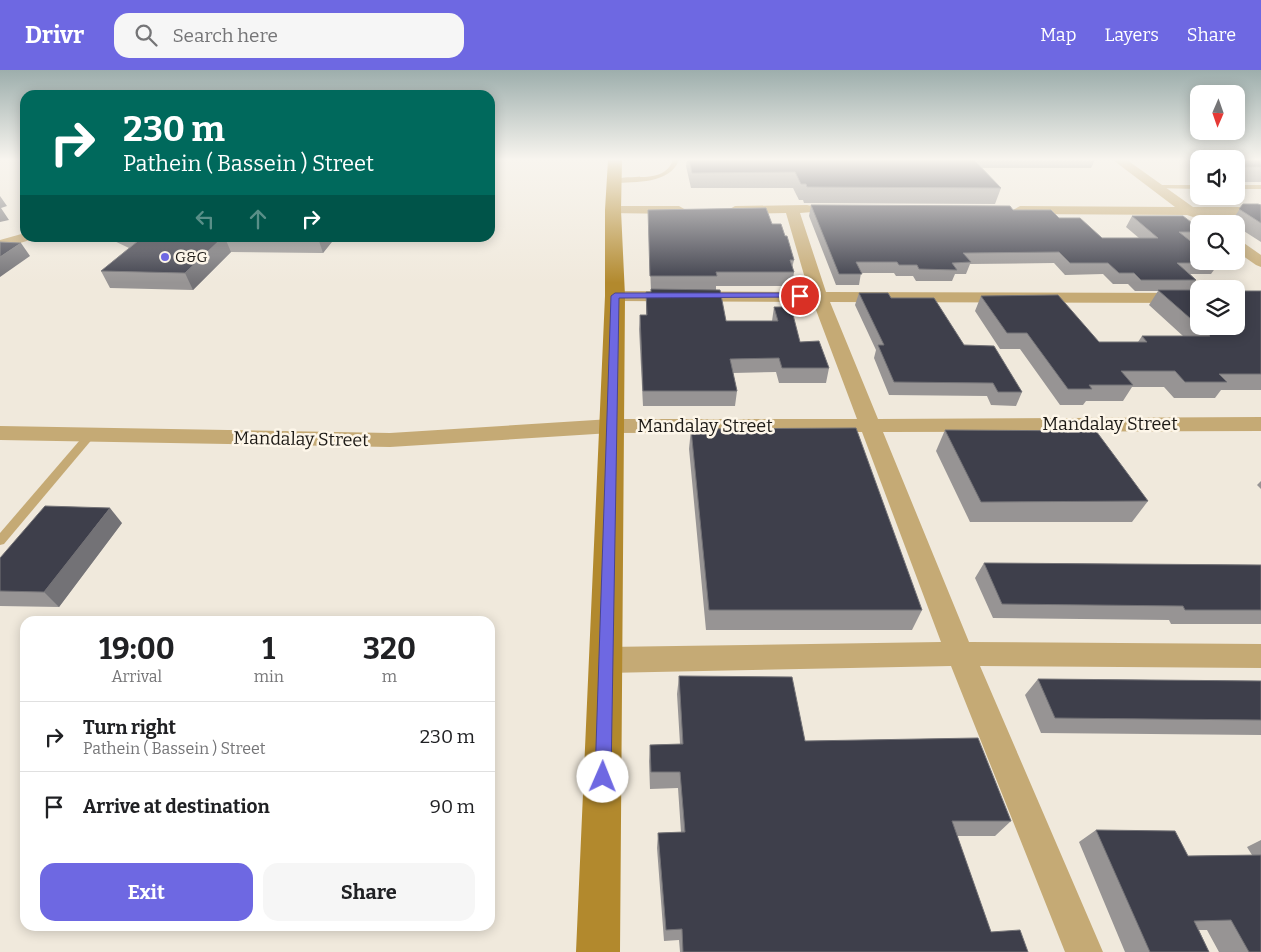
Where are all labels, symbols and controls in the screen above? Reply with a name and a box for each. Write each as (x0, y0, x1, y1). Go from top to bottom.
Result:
search box (114, 13, 464, 58)
text: Drivr (25, 21, 84, 49)
icon: search (132, 21, 160, 49)
text: Search here (172, 24, 278, 47)
text: Map (1040, 24, 1076, 46)
text: Layers (1104, 24, 1159, 46)
text: Share (1187, 24, 1236, 46)
north arrow (1190, 85, 1245, 140)
map controls (1190, 85, 1245, 335)
text: 230 m (123, 108, 225, 150)
icon: right (40, 110, 105, 175)
text: Pathein ( Bassein ) Street (123, 150, 374, 177)
button: sound (1190, 150, 1245, 205)
icon: left (191, 205, 219, 233)
icon: ahead (244, 205, 272, 233)
icon: right (297, 205, 325, 233)
button: search (1190, 215, 1245, 270)
place label: G&G (175, 248, 208, 266)
marker: G&G (159, 251, 171, 263)
pin (779, 275, 821, 317)
button: layers (1190, 280, 1245, 335)
icon: arrive (786, 282, 814, 310)
street label: Mandalay Street (1042, 413, 1178, 435)
street label: Mandalay Street (637, 415, 773, 437)
street label: Mandalay Street (233, 427, 369, 451)
text: 19:00 (99, 631, 175, 667)
text: 1 (262, 631, 275, 667)
text: 320 (363, 631, 416, 667)
text: Arrival (111, 667, 162, 686)
text: min (254, 667, 284, 686)
text: m (382, 667, 397, 686)
text: Turn right (83, 716, 176, 739)
icon: right (40, 723, 68, 751)
text: 230 m (420, 725, 475, 748)
text: Pathein ( Bassein ) Street (83, 739, 266, 758)
position arrow (576, 750, 628, 802)
icon: arrive (40, 793, 68, 821)
text: Arrive at destination (83, 795, 270, 818)
text: 90 m (430, 795, 475, 818)
button: Exit (40, 863, 253, 921)
button: Share (263, 863, 475, 921)

